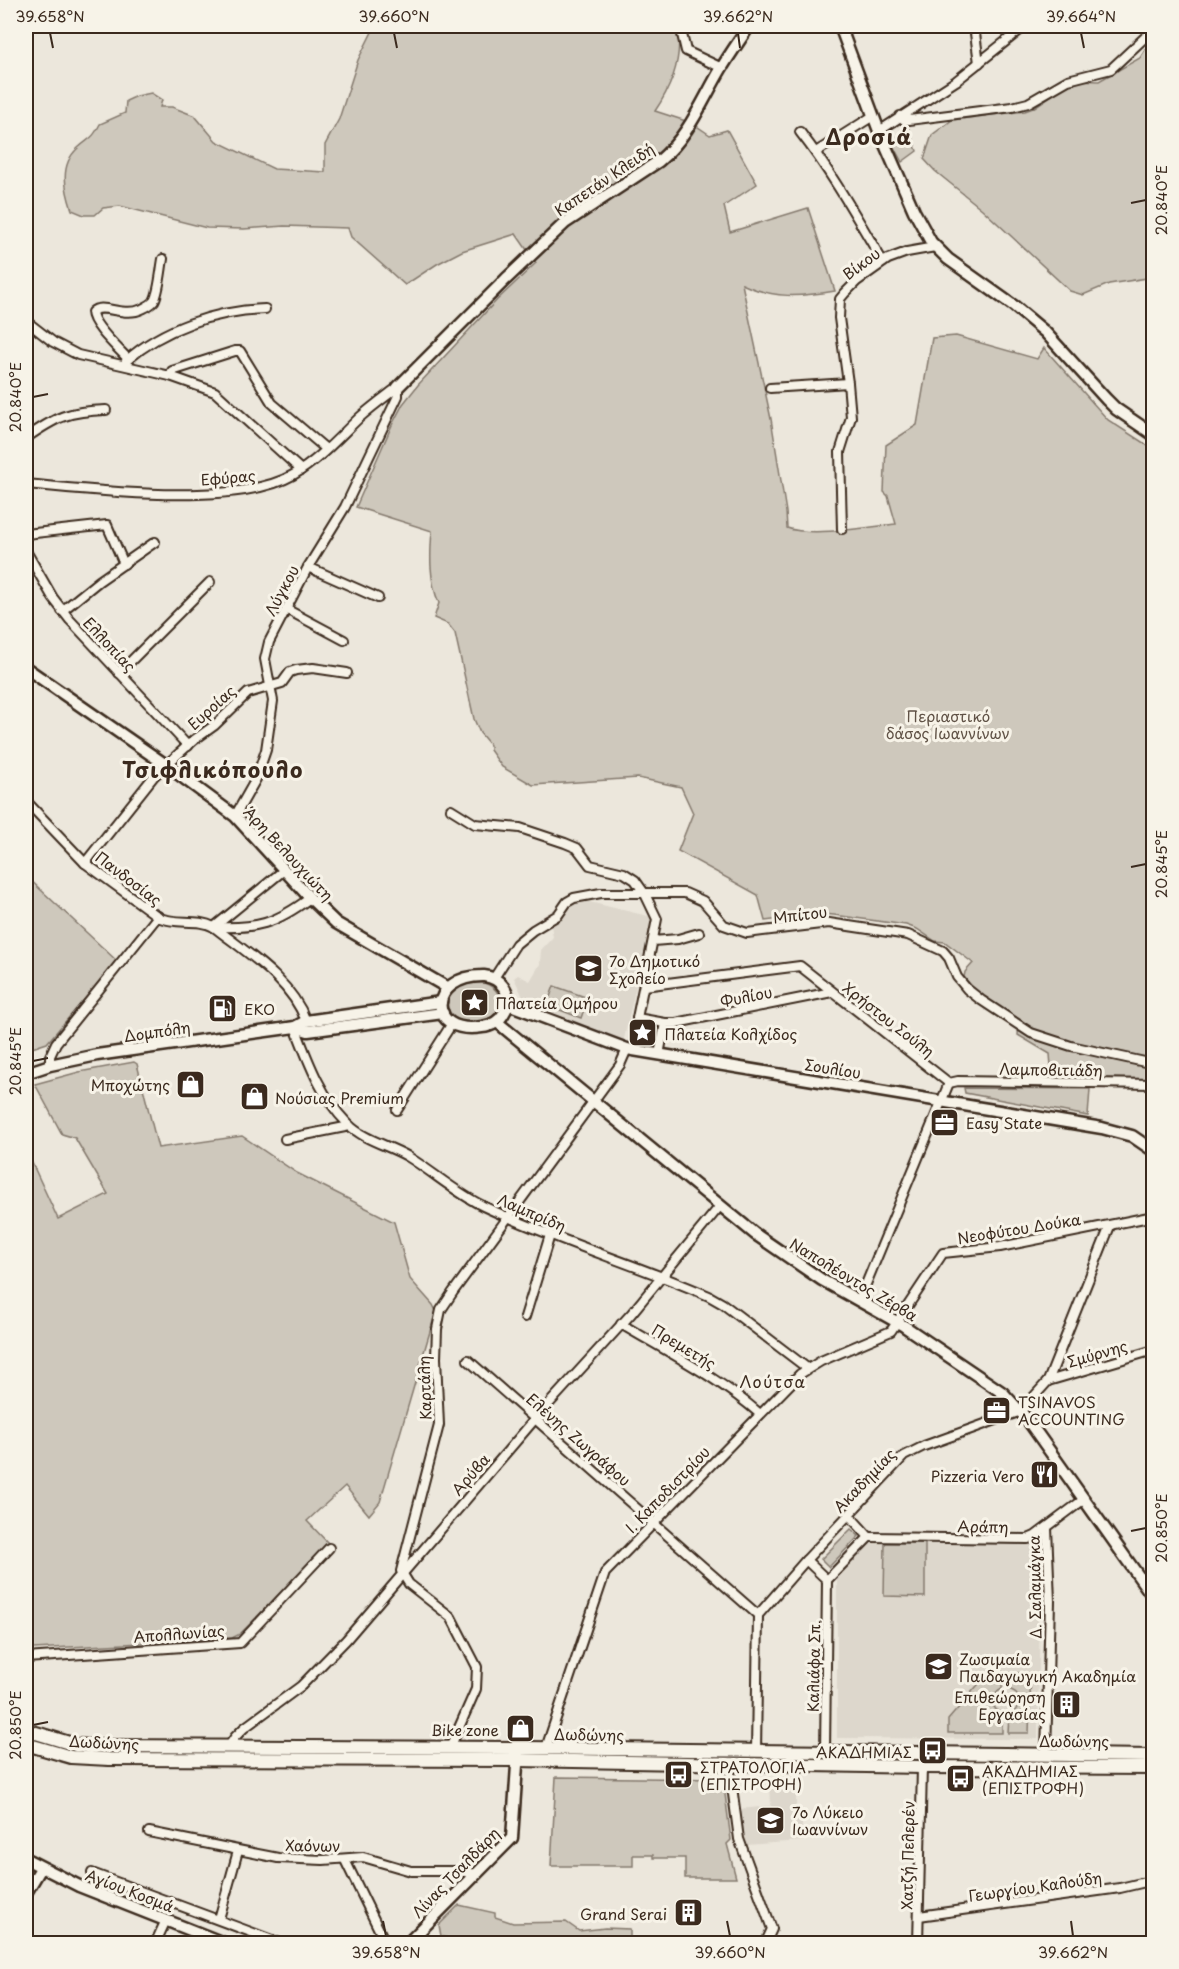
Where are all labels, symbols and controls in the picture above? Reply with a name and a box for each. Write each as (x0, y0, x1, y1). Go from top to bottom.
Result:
text: 39.658°N (15, 4, 85, 27)
text: 39.660°N (358, 4, 430, 27)
text: 39.662°N (703, 4, 773, 27)
text: 39.664°N (1046, 4, 1116, 27)
district label: Δροσιά (826, 120, 912, 152)
street label: Καπετάν Κλειδή (549, 137, 659, 221)
text: 20.840°E (1149, 165, 1172, 235)
street label: Βίκου (837, 241, 885, 285)
text: 20.840°E (3, 362, 26, 432)
street label: Εφύρας (200, 463, 257, 491)
street label: Λύγκου (258, 560, 304, 620)
street label: Ελλοπίας (78, 611, 142, 677)
street label: Ευροίας (182, 679, 240, 735)
park label: Περιαστικό δάσος Ιωαννίνων (886, 704, 1010, 744)
district label: Τσιφλικόπουλο (122, 753, 304, 785)
street label: Άρη Βελουχιώτη (239, 800, 339, 906)
text: 20.845°E (1149, 830, 1172, 898)
street label: Πανδοσίας (91, 845, 167, 911)
street label: Μπίτου (772, 899, 828, 929)
place label: 7ο Δημοτικό Σχολείο (609, 949, 700, 989)
school or university icon: 7ο Δημοτικό Σχολείο (572, 953, 604, 985)
street label: Χρήστου Σούλη (838, 976, 940, 1062)
street label: Φυλίου (718, 980, 774, 1012)
place icon: Πλατεία Ομήρου (458, 986, 490, 1018)
place label: Πλατεία Ομήρου (495, 991, 618, 1014)
fuel station icon: EKO (207, 992, 239, 1024)
place label: EKO (244, 997, 275, 1020)
street label: Δομπόλη (122, 1015, 192, 1047)
place icon: Πλατεία Κολχίδος (627, 1017, 659, 1049)
place label: Πλατεία Κολχίδος (664, 1022, 797, 1045)
text: 20.845°E (3, 1027, 26, 1095)
street label: Σουλίου (803, 1052, 863, 1084)
street label: Λαμποβιτιάδη (999, 1057, 1103, 1081)
shop icon: Μποχώτης (175, 1068, 207, 1100)
place label: Μποχώτης (91, 1073, 170, 1096)
shop icon: Νούσιας Premium (238, 1081, 270, 1113)
place label: Νούσιας Premium (275, 1086, 404, 1109)
office icon: Easy State (929, 1106, 961, 1138)
place label: Easy State (966, 1111, 1042, 1134)
street label: Λαμπρίδη (494, 1187, 570, 1237)
street label: Νεοφύτου Δούκα (956, 1207, 1082, 1249)
street label: Ναπολέοντος Ζέρβα (786, 1232, 922, 1326)
street label: Πρεμετής (647, 1318, 721, 1374)
street label: Σμύρνης (1064, 1333, 1130, 1373)
street label: Καρτάλη (411, 1355, 437, 1421)
district label: Λούτσα (739, 1369, 807, 1393)
street label: Ελένης Ζωγράφου (522, 1387, 636, 1491)
place label: TSINAVOS ACCOUNTING (1018, 1390, 1125, 1430)
office icon: TSINAVOS ACCOUNTING (981, 1394, 1013, 1426)
street label: Ι. Καποδιστρίου (619, 1440, 715, 1538)
street label: Ακαδημίας (827, 1443, 901, 1517)
street label: Αρύβα (445, 1448, 495, 1500)
restaurant icon: Pizzeria Vero (1029, 1459, 1061, 1491)
place label: Pizzeria Vero (931, 1464, 1024, 1487)
text: 20.850°E (1149, 1493, 1172, 1563)
street label: Αράπη (957, 1514, 1009, 1538)
street label: Δ. Σαλαμάγκα (1022, 1535, 1046, 1639)
street label: Απολλωνίας (133, 1618, 226, 1648)
street label: Καλιάφα Σπ. (801, 1620, 825, 1712)
place label: Ζωσιμαία Παιδαγωγική Ακαδημία (959, 1647, 1136, 1687)
school or university icon: Ζωσιμαία Παιδαγωγική Ακαδημία (922, 1651, 954, 1683)
place label: Επιθεώρηση Εργασίας (954, 1685, 1046, 1725)
building icon: Επιθεώρηση Εργασίας (1051, 1689, 1083, 1721)
text: 20.850°E (3, 1690, 26, 1760)
shop icon: Bike zone (504, 1713, 536, 1745)
place label: Bike zone (431, 1718, 499, 1741)
street label: Δωδώνης (554, 1722, 625, 1746)
street label: Δωδώνης (68, 1729, 140, 1755)
street label: Δωδώνης (1039, 1729, 1109, 1752)
bus stop icon: ΑΚΑΔΗΜΙΑΣ (917, 1735, 949, 1767)
place label: ΑΚΑΔΗΜΙΑΣ (816, 1740, 912, 1763)
place label: ΣΤΡΑΤΟΛΟΓΙΑ (ΕΠΙΣΤΡΟΦΗ) (700, 1755, 806, 1795)
bus stop icon: ΣΤΡΑΤΟΛΟΓΙΑ (ΕΠΙΣΤΡΟΦΗ) (663, 1759, 695, 1791)
place label: ΑΚΑΔΗΜΙΑΣ (ΕΠΙΣΤΡΟΦΗ) (982, 1759, 1084, 1799)
bus stop icon: ΑΚΑΔΗΜΙΑΣ (ΕΠΙΣΤΡΟΦΗ) (945, 1763, 977, 1795)
place label: 7ο Λύκειο Ιωαννίνων (792, 1800, 868, 1840)
street label: Χατζή Πελερέν (895, 1800, 919, 1910)
school or university icon: 7ο Λύκειο Ιωαννίνων (755, 1804, 787, 1836)
street label: Λίνας Τσαλδάρη (406, 1822, 504, 1922)
street label: Χαόνων (285, 1833, 341, 1857)
street label: Αγίου Κοσμά (82, 1863, 178, 1917)
street label: Γεωργίου Καλούδη (967, 1865, 1103, 1907)
building icon: Grand Serai (672, 1897, 704, 1929)
place label: Grand Serai (580, 1902, 667, 1925)
text: 39.658°N (351, 1940, 421, 1963)
text: 39.660°N (694, 1940, 766, 1963)
text: 39.662°N (1038, 1940, 1108, 1963)

